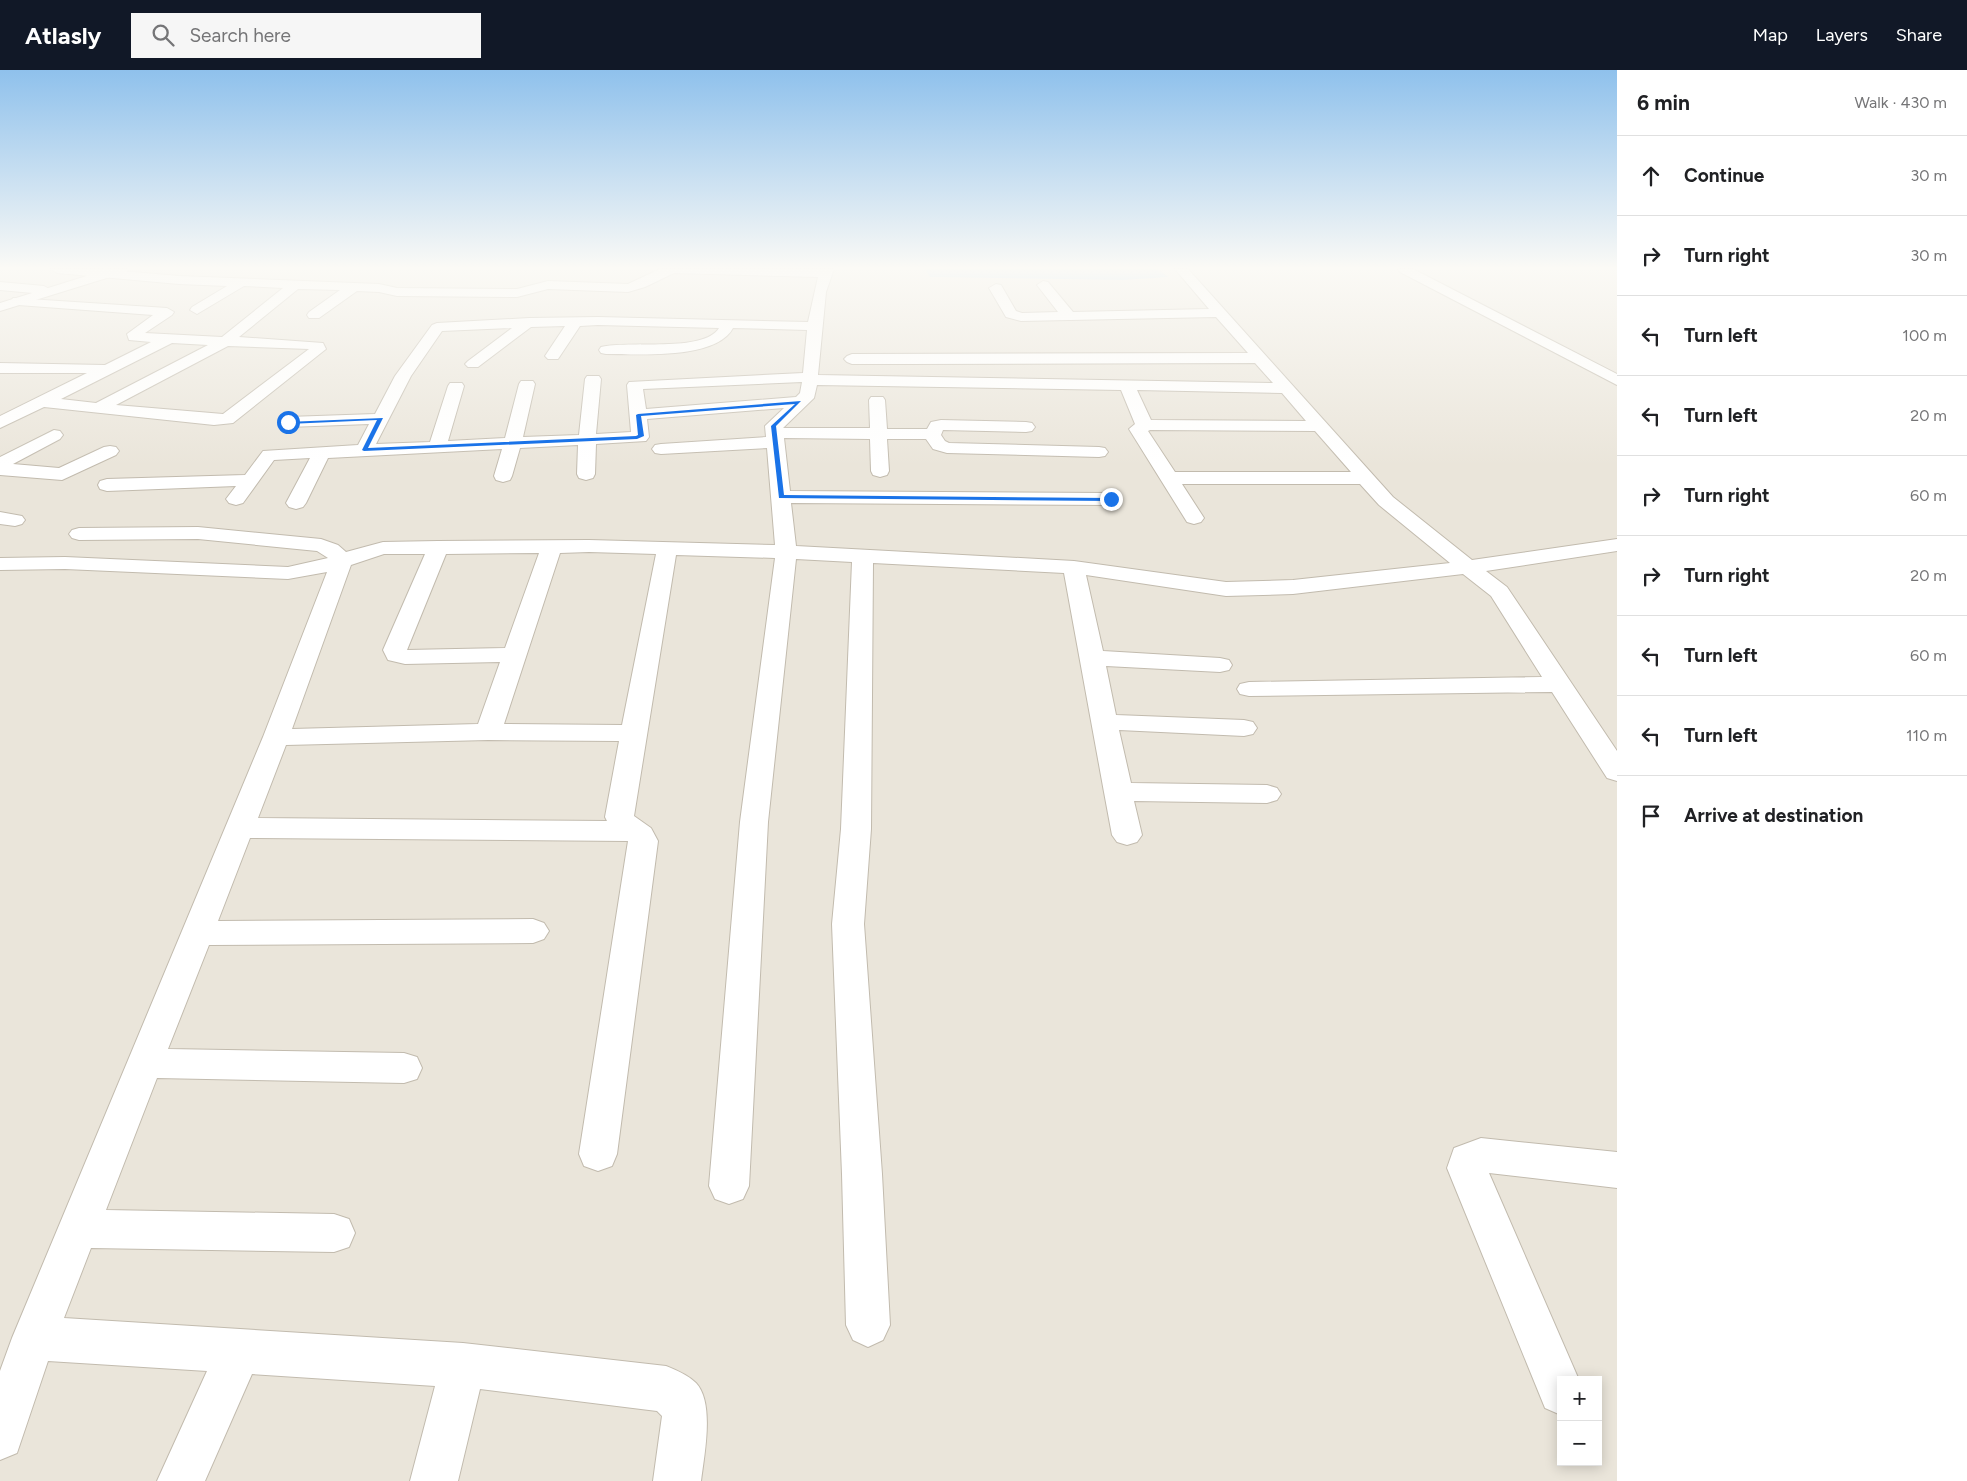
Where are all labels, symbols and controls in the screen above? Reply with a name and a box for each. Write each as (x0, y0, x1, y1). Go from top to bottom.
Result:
search box (131, 13, 481, 58)
text: Atlasly (25, 21, 101, 50)
icon: search (149, 21, 177, 49)
text: Search here (189, 24, 291, 47)
text: Map (1753, 24, 1788, 46)
text: Layers (1816, 24, 1868, 46)
text: Share (1896, 24, 1942, 46)
text: 6 min (1637, 90, 1690, 115)
text: Walk · 430 m (1854, 93, 1947, 112)
icon: ahead (1637, 162, 1665, 190)
text: Continue (1684, 164, 1764, 187)
text: 30 m (1910, 166, 1947, 185)
icon: right (1637, 242, 1665, 270)
text: Turn right (1684, 244, 1770, 267)
text: 30 m (1910, 246, 1947, 265)
icon: left (1637, 322, 1665, 350)
text: Turn left (1684, 324, 1758, 347)
text: 100 m (1902, 326, 1947, 345)
icon: left (1637, 402, 1665, 430)
text: Turn left (1684, 404, 1758, 427)
text: 20 m (1910, 406, 1947, 425)
route start (277, 411, 300, 434)
icon: right (1637, 482, 1665, 510)
text: Turn right (1684, 484, 1770, 507)
text: 60 m (1910, 486, 1947, 505)
route end (1100, 488, 1123, 511)
icon: right (1637, 562, 1665, 590)
text: Turn right (1684, 564, 1770, 587)
text: 20 m (1910, 566, 1947, 585)
icon: left (1637, 642, 1665, 670)
text: Turn left (1684, 644, 1758, 667)
text: 60 m (1910, 646, 1947, 665)
icon: left (1637, 722, 1665, 750)
text: Turn left (1684, 724, 1758, 747)
text: 110 m (1906, 726, 1947, 745)
icon: arrive (1637, 802, 1665, 830)
text: Arrive at destination (1684, 804, 1863, 827)
map controls (1557, 1376, 1602, 1466)
button: + (1557, 1376, 1602, 1421)
button: − (1557, 1421, 1602, 1466)

